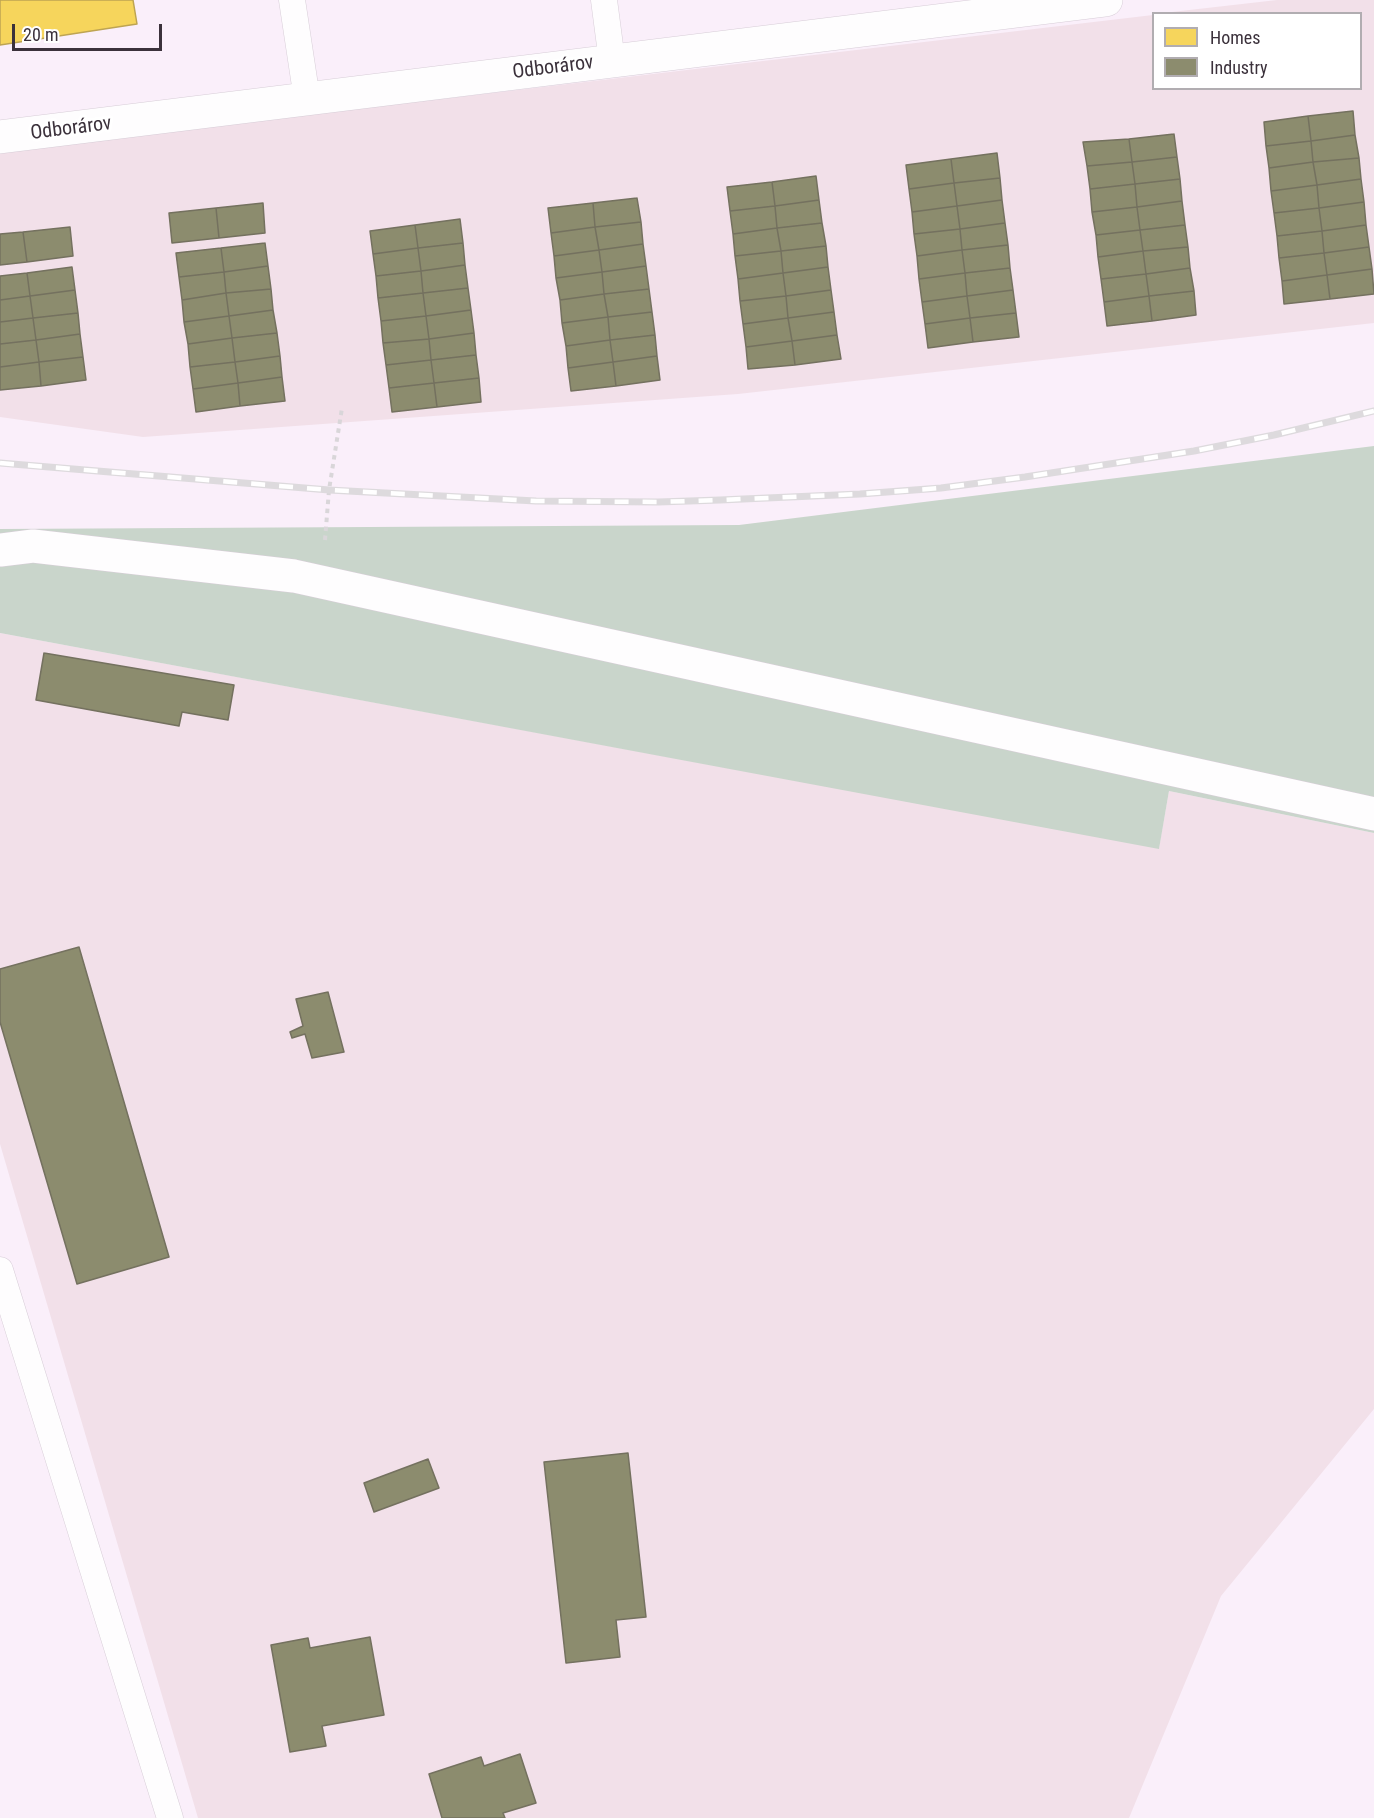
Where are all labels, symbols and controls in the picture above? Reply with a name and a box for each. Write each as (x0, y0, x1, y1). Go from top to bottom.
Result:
scale bar (15, 12, 165, 50)
legend (1152, 12, 1362, 90)
text: 20 m (23, 24, 58, 45)
text: Homes (1210, 27, 1260, 48)
street label: Odborárov (511, 51, 595, 85)
text: Industry (1210, 57, 1268, 78)
street label: Odborárov (29, 112, 113, 146)

